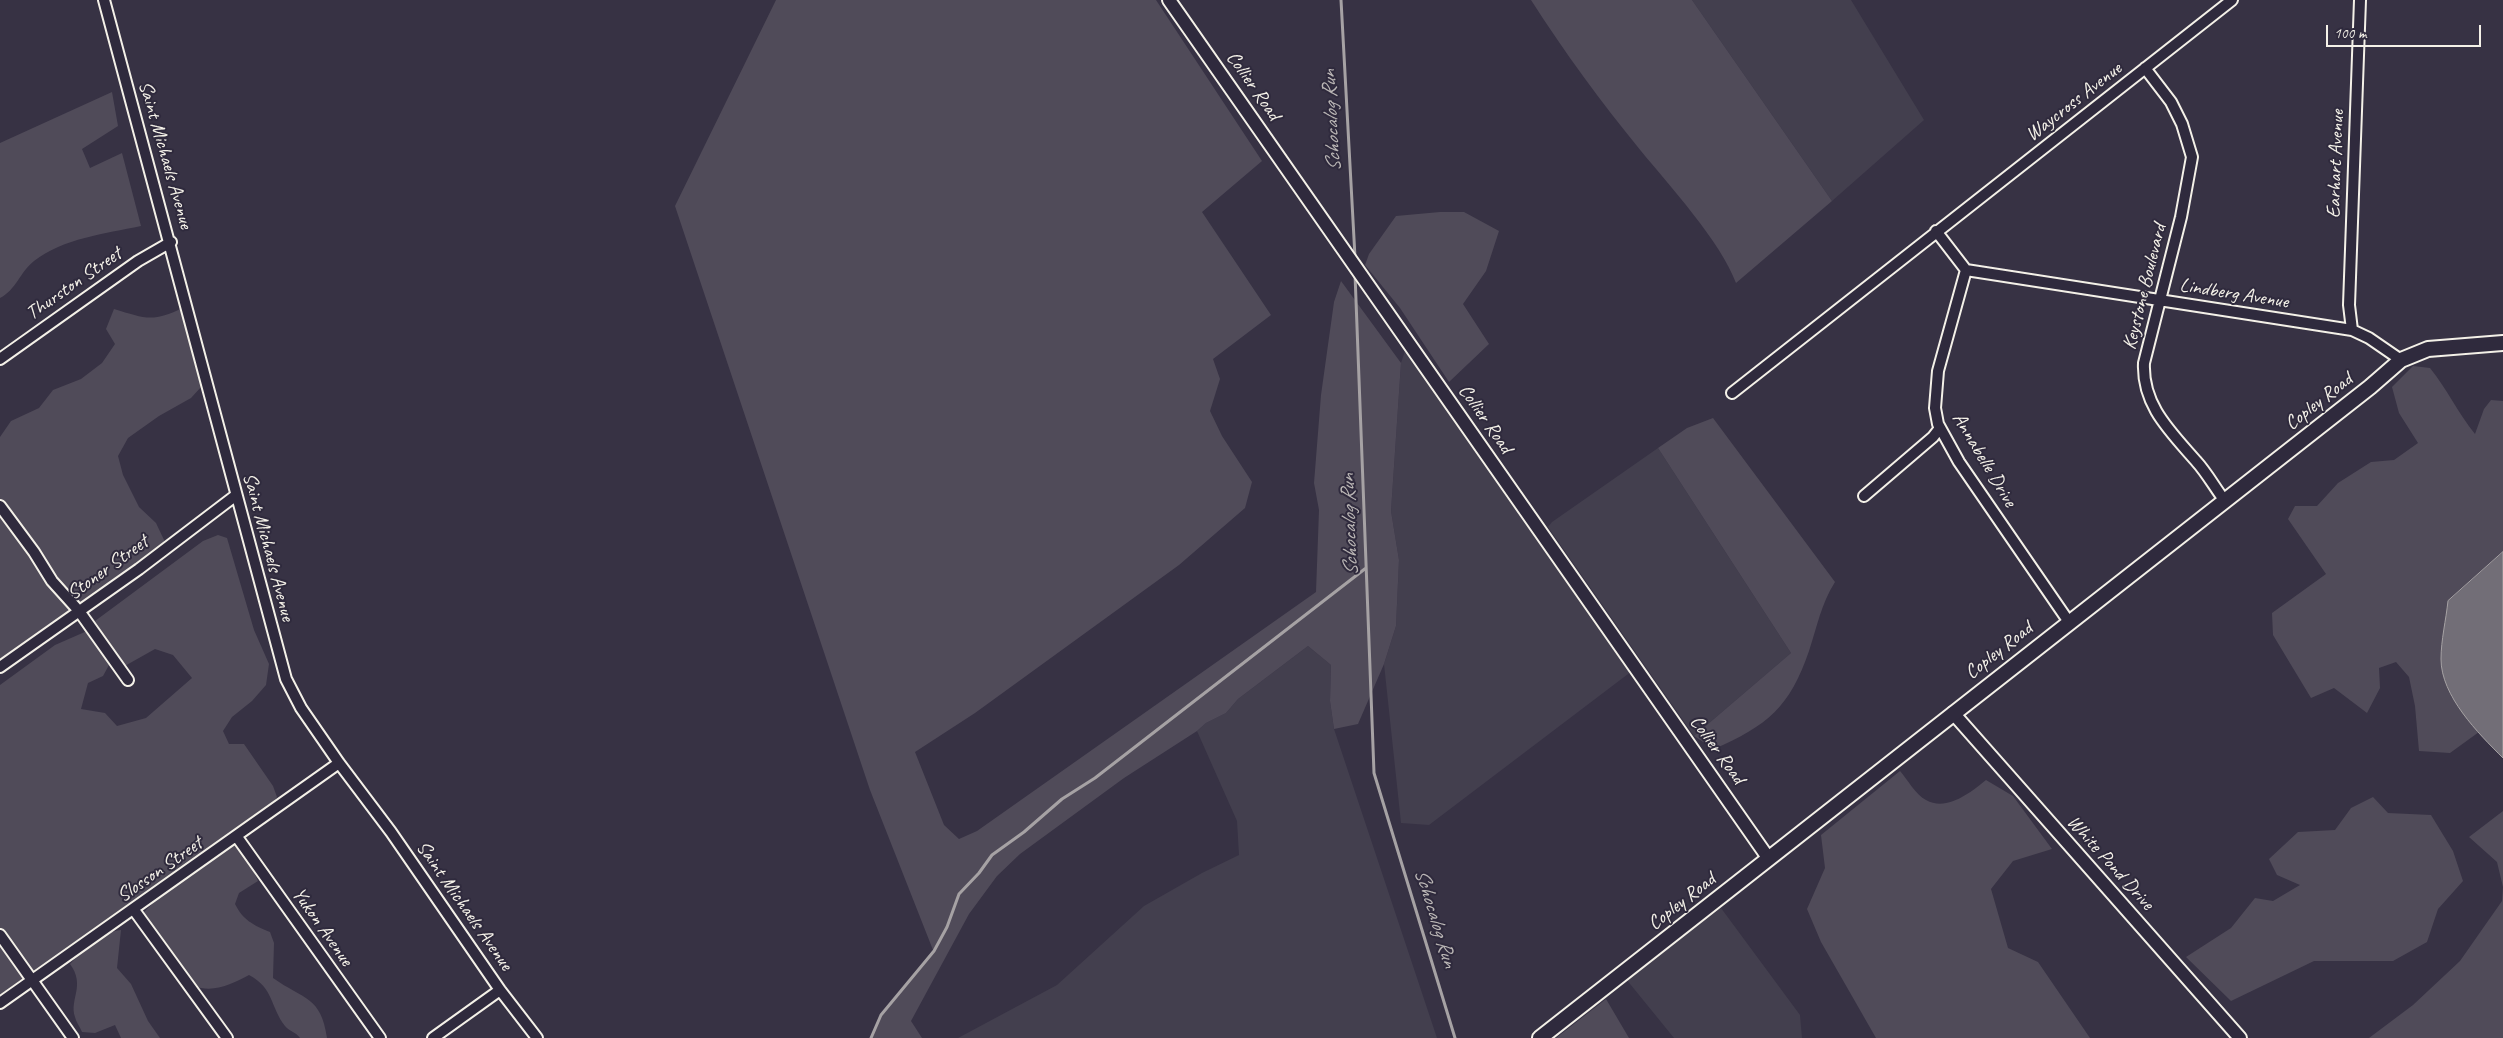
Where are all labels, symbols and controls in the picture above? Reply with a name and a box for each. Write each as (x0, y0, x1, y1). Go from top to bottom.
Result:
scale bar (2328, 15, 2483, 47)
text: 100 m (2334, 24, 2366, 43)
street label: Collier Road (1221, 47, 1285, 125)
street label: Waycross Avenue (2021, 57, 2127, 147)
water label: Schocalog Run (1317, 70, 1347, 172)
street label: Saint Michaels Avenue (132, 78, 198, 232)
street label: Earhart Avenue (2322, 109, 2350, 219)
street label: Keystone Boulevard (2118, 222, 2172, 352)
street label: Thurston Street (22, 242, 126, 326)
street label: Lindberg Avenue (2178, 274, 2290, 314)
street label: Copley Road (2280, 368, 2358, 436)
street label: Collier Road (1453, 380, 1517, 458)
street label: Annabelle Drive (1946, 408, 2022, 512)
street label: Saint Michaels Avenue (237, 470, 299, 624)
water label: Schocalog Run (1336, 474, 1364, 576)
street label: Stoner Street (63, 530, 153, 606)
street label: Copley Road (1960, 617, 2038, 685)
street label: Collier Road (1684, 711, 1750, 789)
street label: White Pond Drive (2061, 811, 2159, 915)
street label: Slosson Street (113, 832, 207, 908)
street label: Saint Michaels Avenue (410, 837, 518, 975)
water label: Schocalog Run (1408, 866, 1462, 970)
street label: Copley Road (1643, 868, 1721, 936)
street label: Yukon Avenue (286, 883, 358, 971)

